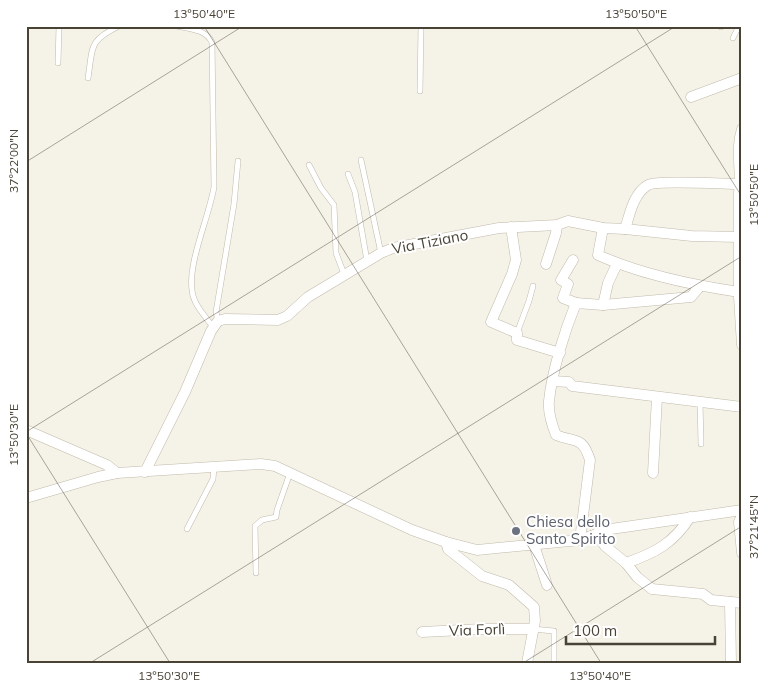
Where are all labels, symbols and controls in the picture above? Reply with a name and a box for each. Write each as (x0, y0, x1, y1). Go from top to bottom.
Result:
text: 13°50'40"E (173, 6, 235, 21)
text: 13°50'50"E (605, 6, 667, 21)
text: 37°22'00"N (6, 129, 21, 193)
text: 13°50'50"E (746, 164, 761, 226)
street label: Via Tiziano (390, 225, 470, 258)
text: 13°50'30"E (6, 404, 21, 466)
text: 37°21'45"N (746, 495, 761, 559)
place label: Chiesa dello Santo Spirito (526, 512, 615, 548)
marker: Chiesa dello Santo Spirito (510, 525, 522, 537)
scale bar (566, 614, 714, 646)
street label: Via Forlì (449, 619, 505, 640)
text: 100 m (573, 621, 617, 640)
text: 13°50'30"E (138, 668, 200, 683)
text: 13°50'40"E (569, 668, 631, 683)

